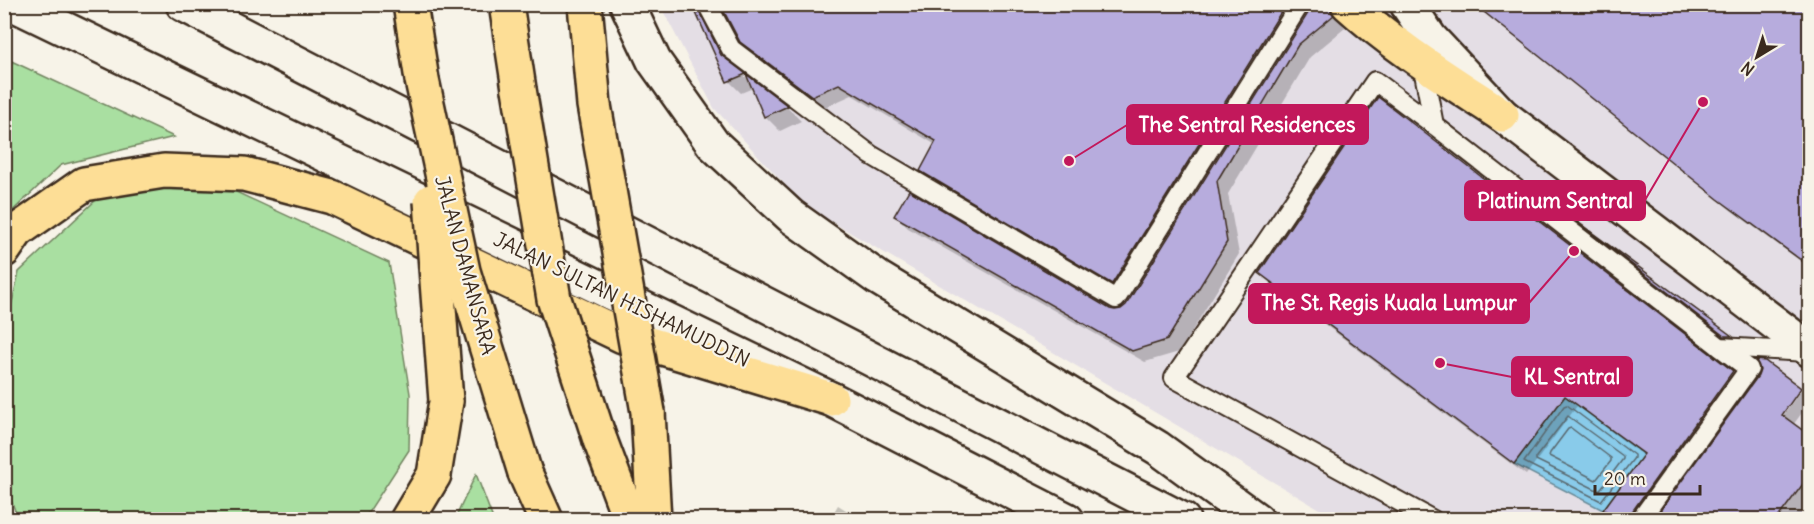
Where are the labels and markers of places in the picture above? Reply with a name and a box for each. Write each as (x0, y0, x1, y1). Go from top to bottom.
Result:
callout: The Sentral Residences (1127, 105, 1368, 144)
callout: Platinum Sentral (1465, 181, 1645, 220)
callout: The St. Regis Kuala Lumpur (1249, 284, 1529, 323)
callout: KL Sentral (1512, 357, 1632, 396)

